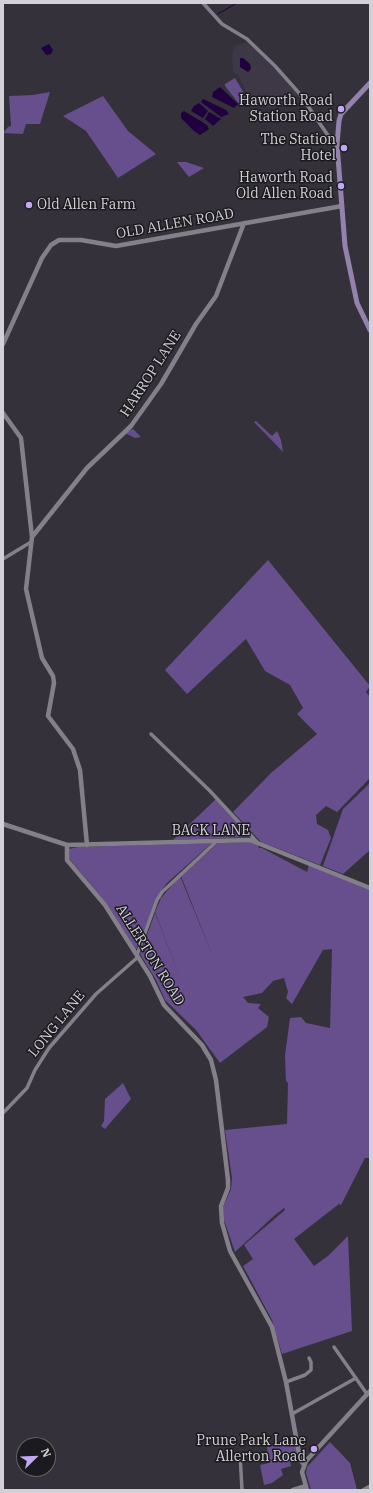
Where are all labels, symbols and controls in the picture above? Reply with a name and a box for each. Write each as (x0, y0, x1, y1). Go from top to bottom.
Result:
place label: Haworth Road Station Road (239, 93, 333, 126)
marker: Haworth Road Station Road (336, 104, 346, 114)
place label: The Station Hotel (261, 132, 336, 164)
marker: The Station Hotel (339, 143, 349, 153)
place label: Haworth Road Old Allen Road (236, 170, 333, 202)
marker: Haworth Road Old Allen Road (336, 181, 346, 191)
place label: Old Allen Farm (37, 197, 136, 213)
marker: Old Allen Farm (24, 200, 34, 210)
street label: OLD ALLEN ROAD (115, 205, 235, 243)
street label: HARROP LANE (117, 328, 185, 420)
street label: BACK LANE (172, 823, 250, 839)
street label: ALLERTON ROAD (112, 901, 188, 1009)
street label: LONG LANE (25, 988, 89, 1060)
place label: Prune Park Lane Allerton Road (196, 1433, 306, 1466)
north arrow (16, 1437, 56, 1477)
marker: Prune Park Lane Allerton Road (309, 1444, 319, 1454)
text: N (38, 1446, 54, 1459)

